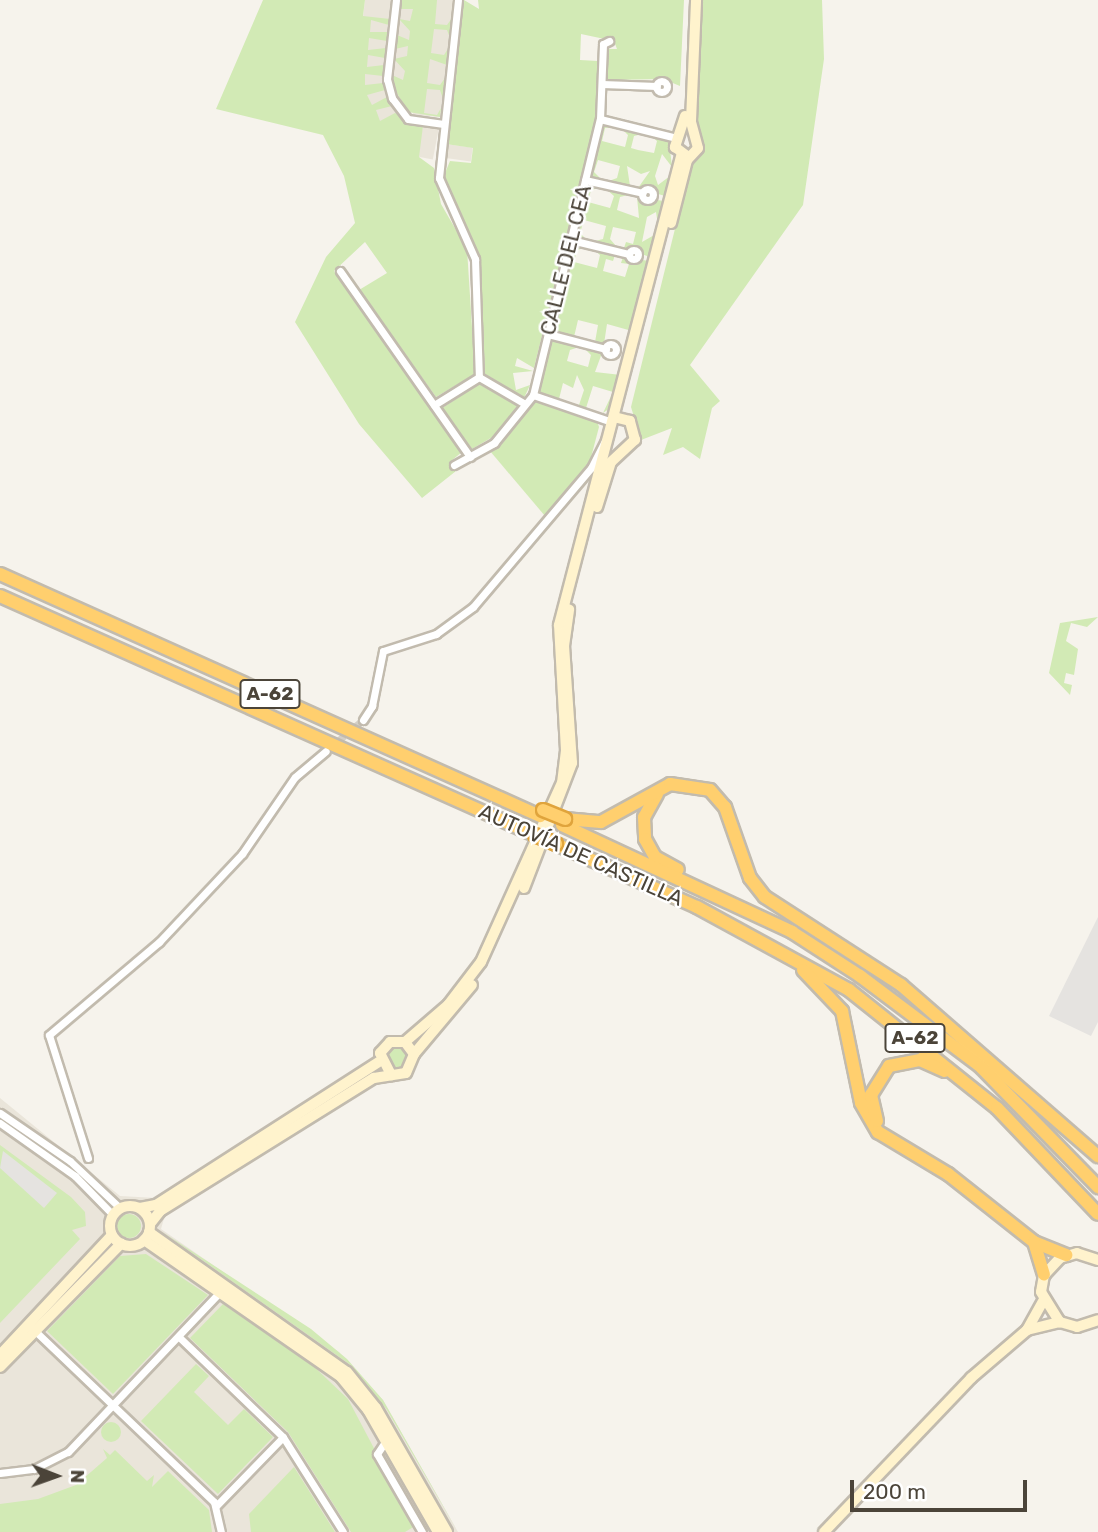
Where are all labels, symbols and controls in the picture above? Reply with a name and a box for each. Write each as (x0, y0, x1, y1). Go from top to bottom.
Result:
street label: CALLE DEL CEA (535, 182, 597, 338)
road number: A-62 (238, 678, 302, 709)
street label: AUTOVÍA DE CASTILLA (475, 798, 687, 912)
road number: A-62 (884, 1022, 946, 1054)
north arrow (21, 1441, 91, 1511)
scale bar (853, 1466, 1030, 1510)
text: N (66, 1469, 89, 1483)
text: 200 m (863, 1479, 926, 1504)

